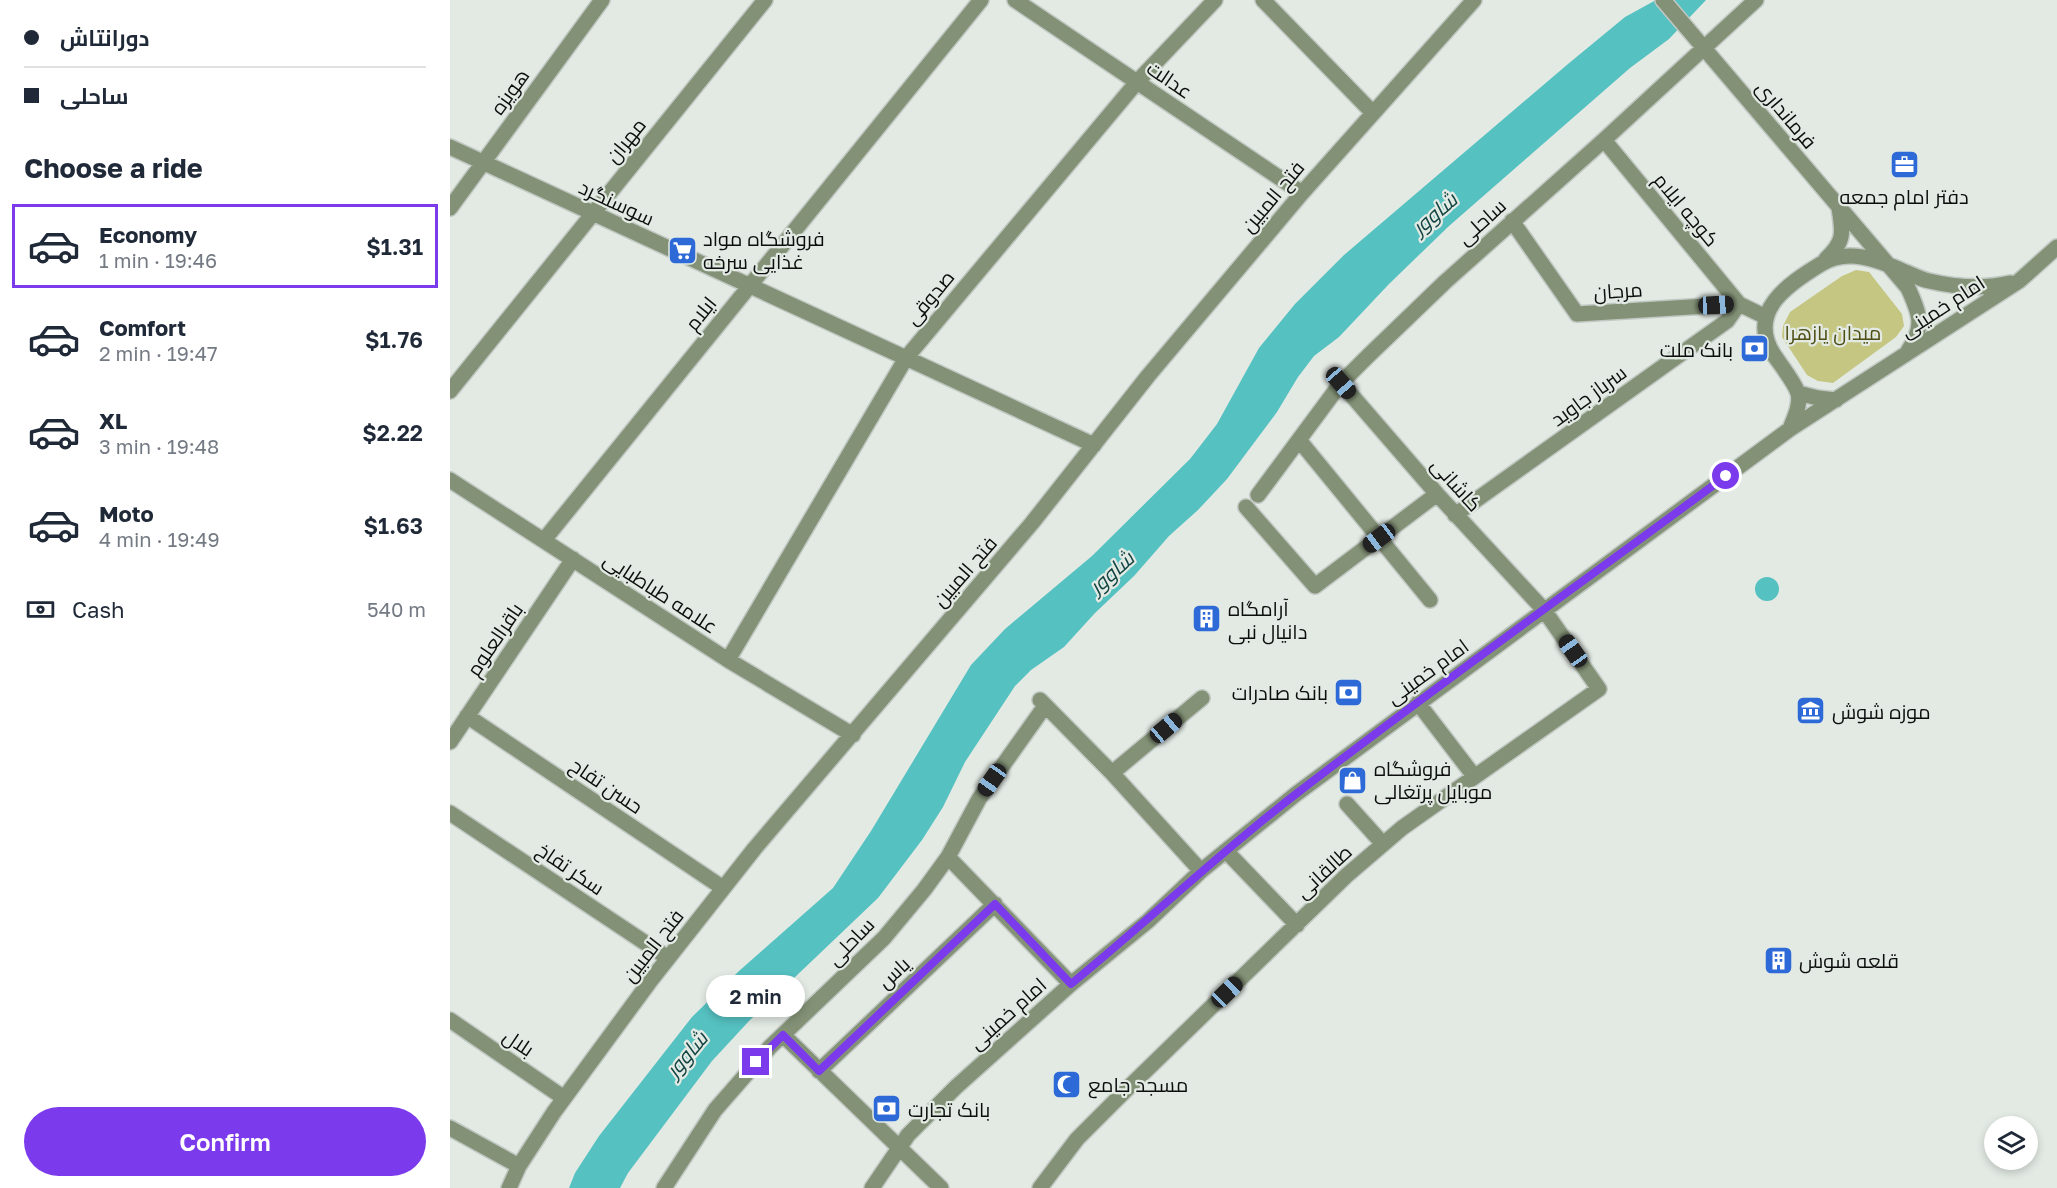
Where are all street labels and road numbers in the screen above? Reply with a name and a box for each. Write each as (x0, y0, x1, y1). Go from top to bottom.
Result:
street label: عدالت (1143, 55, 1197, 103)
street label: هویزه (484, 64, 534, 119)
street label: فرمانداری (1750, 75, 1822, 154)
street label: مهران (600, 113, 652, 169)
street label: فتح المبین (1235, 155, 1311, 238)
street label: کوچه ایلام (1647, 167, 1725, 252)
street label: سوسنگرد (575, 174, 658, 231)
street label: ساحلی (1452, 193, 1512, 251)
street label: صدوقی (899, 265, 960, 330)
street label: امام خمینی (1895, 270, 1990, 345)
street label: مرجان (1593, 276, 1644, 306)
street label: ایلام (679, 291, 723, 337)
street label: سرباز جاوید (1545, 360, 1631, 431)
street label: کاشانی (1425, 452, 1487, 517)
street label: فتح المبین (927, 531, 1003, 613)
street label: علامه طباطبایی (598, 546, 722, 639)
street label: باقرالعلوم (461, 598, 530, 682)
street label: امام خمینی (1381, 633, 1475, 711)
street label: حسن تفاح (564, 752, 648, 821)
street label: سکر تفاخ (531, 837, 609, 902)
street label: طالقانی (1290, 839, 1357, 904)
street label: فتح المبین (616, 904, 690, 988)
street label: ساحلی (821, 912, 880, 971)
street label: یاس (872, 951, 916, 994)
street label: امام خمینی (963, 972, 1053, 1056)
street label: بلال (498, 1023, 539, 1063)

